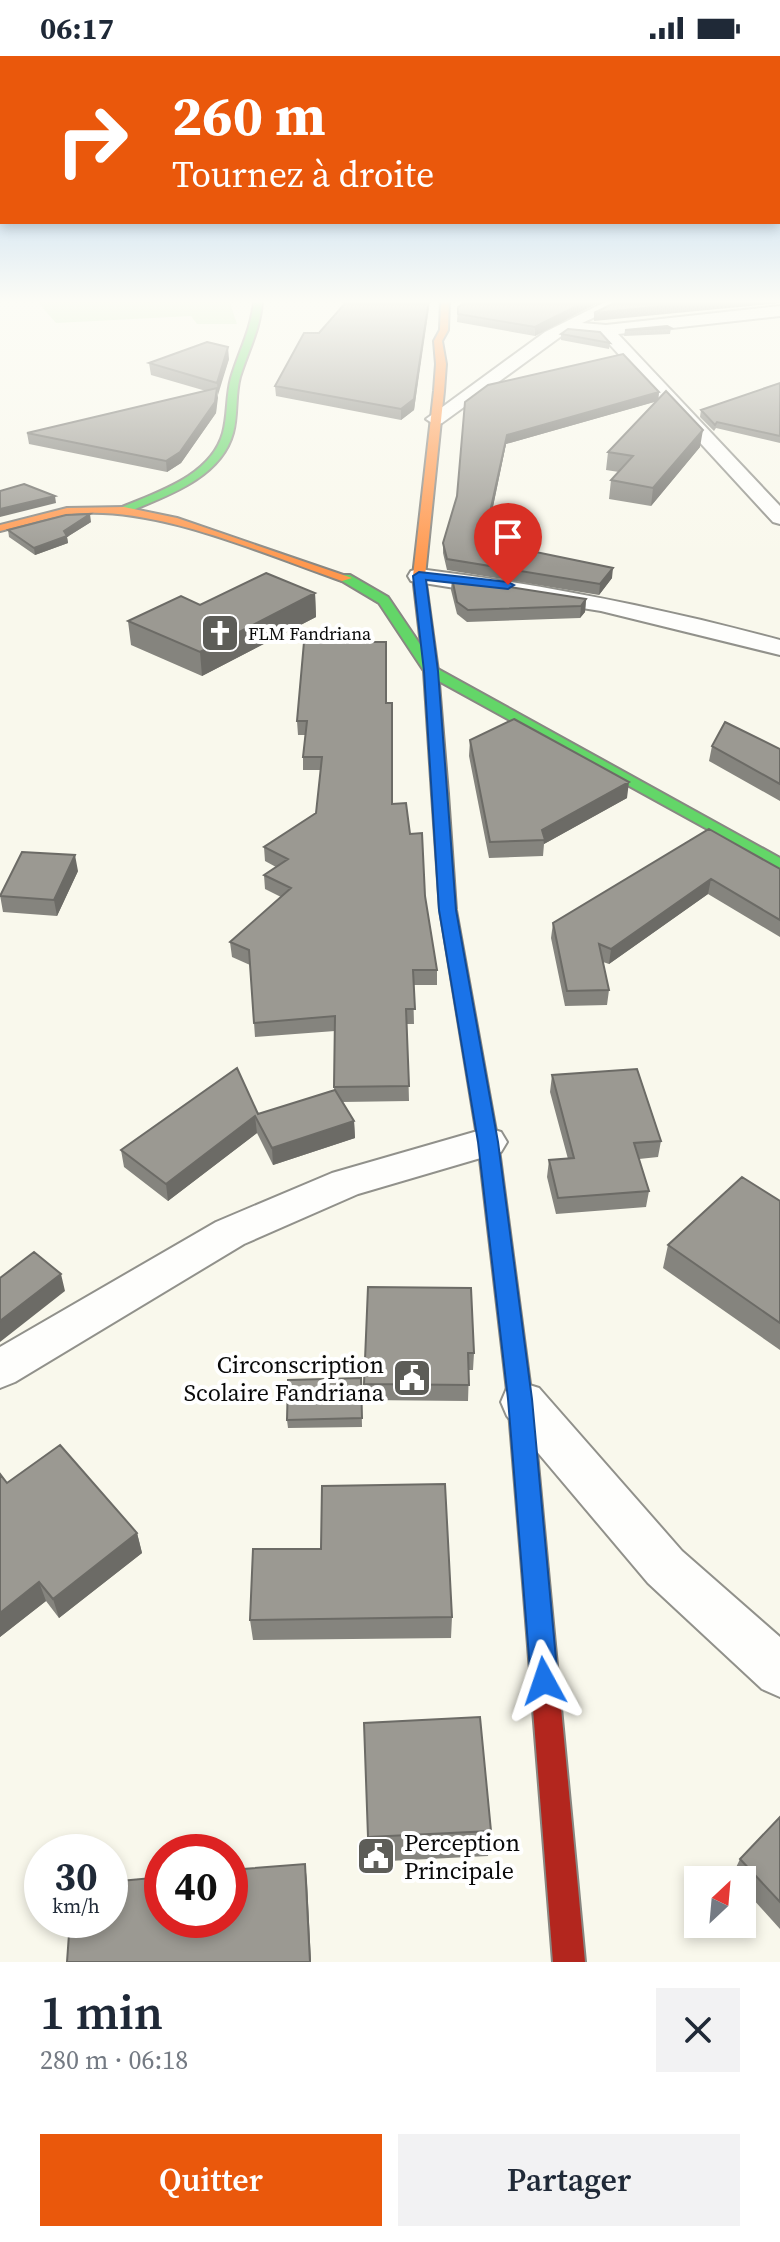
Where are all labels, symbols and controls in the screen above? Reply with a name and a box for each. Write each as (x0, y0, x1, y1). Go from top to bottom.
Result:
text: 06:17 (40, 8, 114, 49)
text: 260 m (172, 77, 326, 154)
icon: right (40, 88, 144, 192)
text: Tournez à droite (172, 150, 434, 199)
pin (474, 503, 542, 585)
icon: arrive (486, 515, 530, 559)
church icon: FLM Fandriana (199, 612, 241, 654)
place label: FLM Fandriana (248, 621, 372, 646)
place label: Circonscription Scolaire Fandriana (184, 1348, 385, 1409)
public building icon: Circonscription Scolaire Fandriana (391, 1357, 433, 1399)
position arrow (502, 1639, 586, 1723)
place label: Perception Principale (404, 1826, 520, 1887)
speed limit sign: 40 (144, 1834, 248, 1938)
public building icon: Perception Principale (355, 1835, 397, 1877)
text: 30 (54, 1849, 98, 1903)
north arrow (684, 1866, 756, 1938)
map controls (684, 1866, 756, 1938)
text: km/h (52, 1892, 100, 1920)
text: 1 min (40, 1979, 163, 2045)
button: close (656, 1988, 740, 2072)
text: 280 m · 06:18 (40, 2042, 188, 2078)
button: Quitter (40, 2134, 382, 2226)
button: Partager (398, 2134, 740, 2226)

